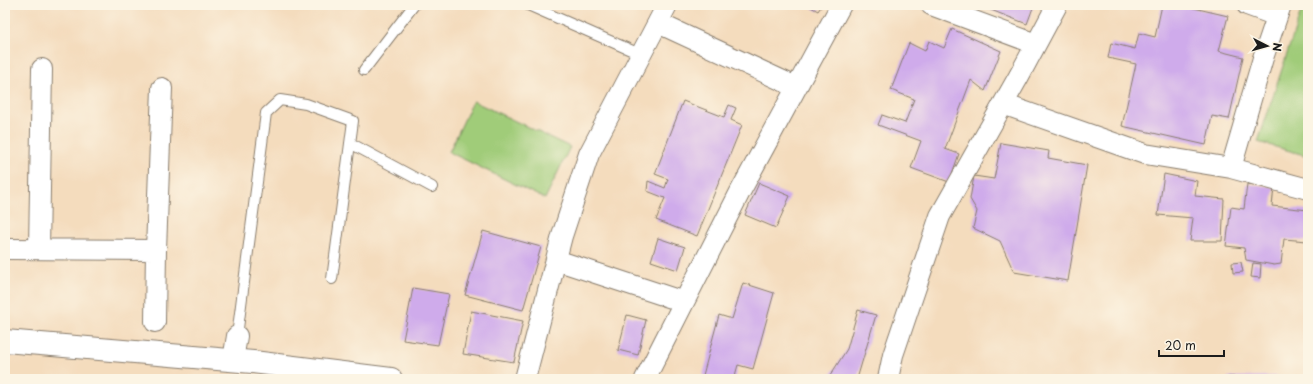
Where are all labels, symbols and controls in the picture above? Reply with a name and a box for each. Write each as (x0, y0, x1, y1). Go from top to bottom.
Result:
north arrow (1247, 26, 1287, 66)
text: N (1269, 42, 1286, 53)
scale bar (1159, 332, 1224, 358)
text: 20 m (1165, 336, 1196, 354)

